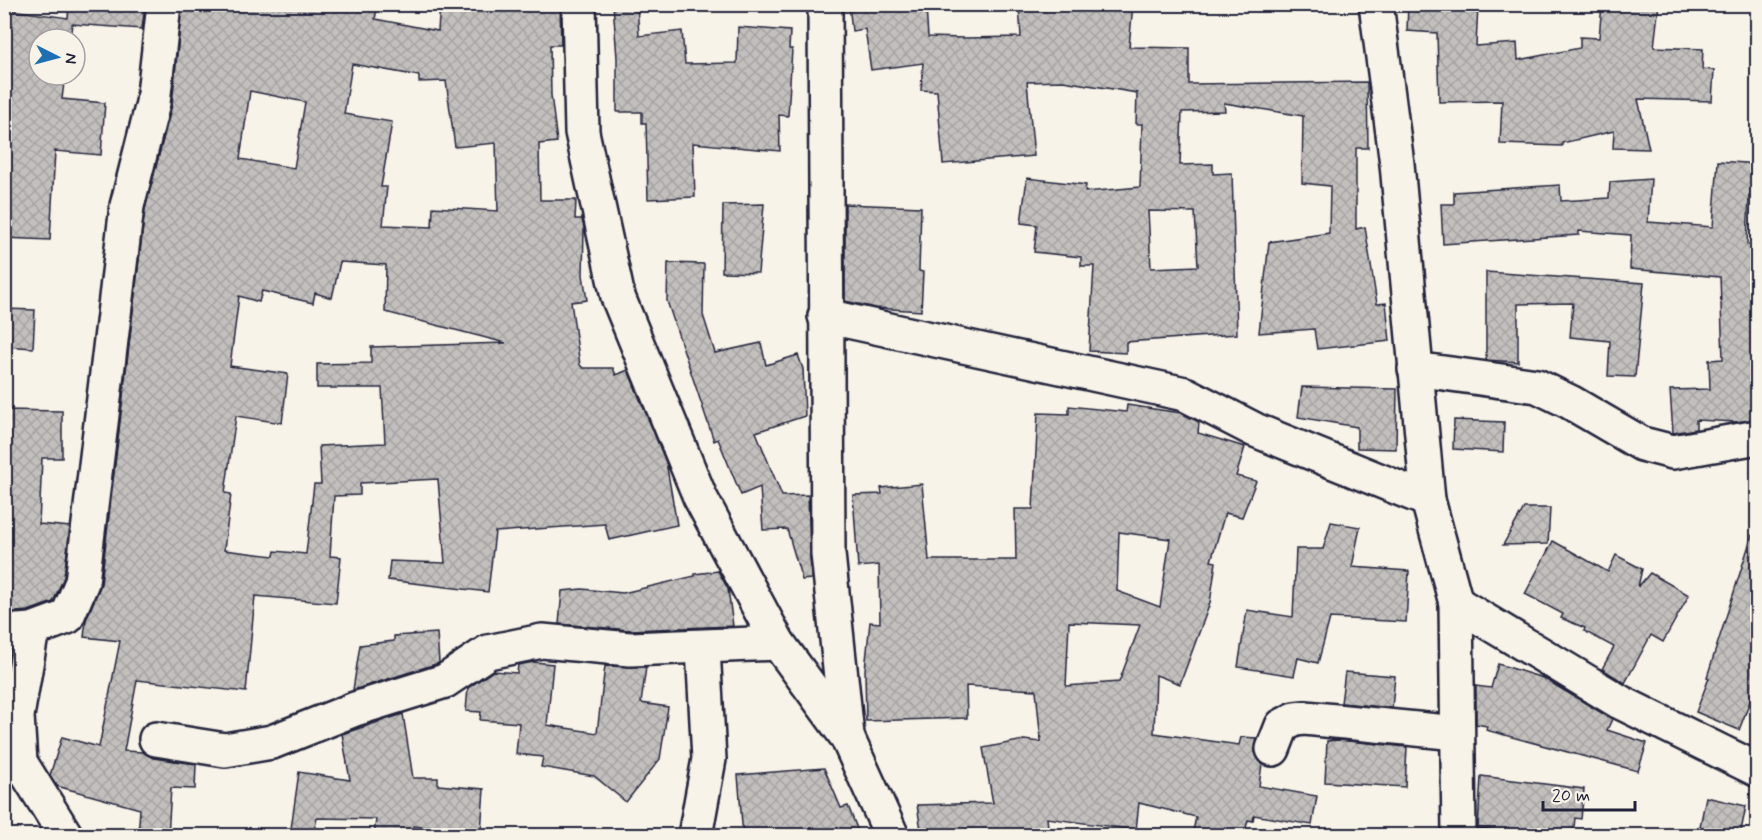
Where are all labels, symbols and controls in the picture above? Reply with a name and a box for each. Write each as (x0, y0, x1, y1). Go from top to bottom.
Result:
north arrow (27, 27, 87, 87)
text: N (59, 52, 81, 65)
scale bar (1543, 774, 1634, 812)
text: 20 m (1552, 784, 1590, 808)

